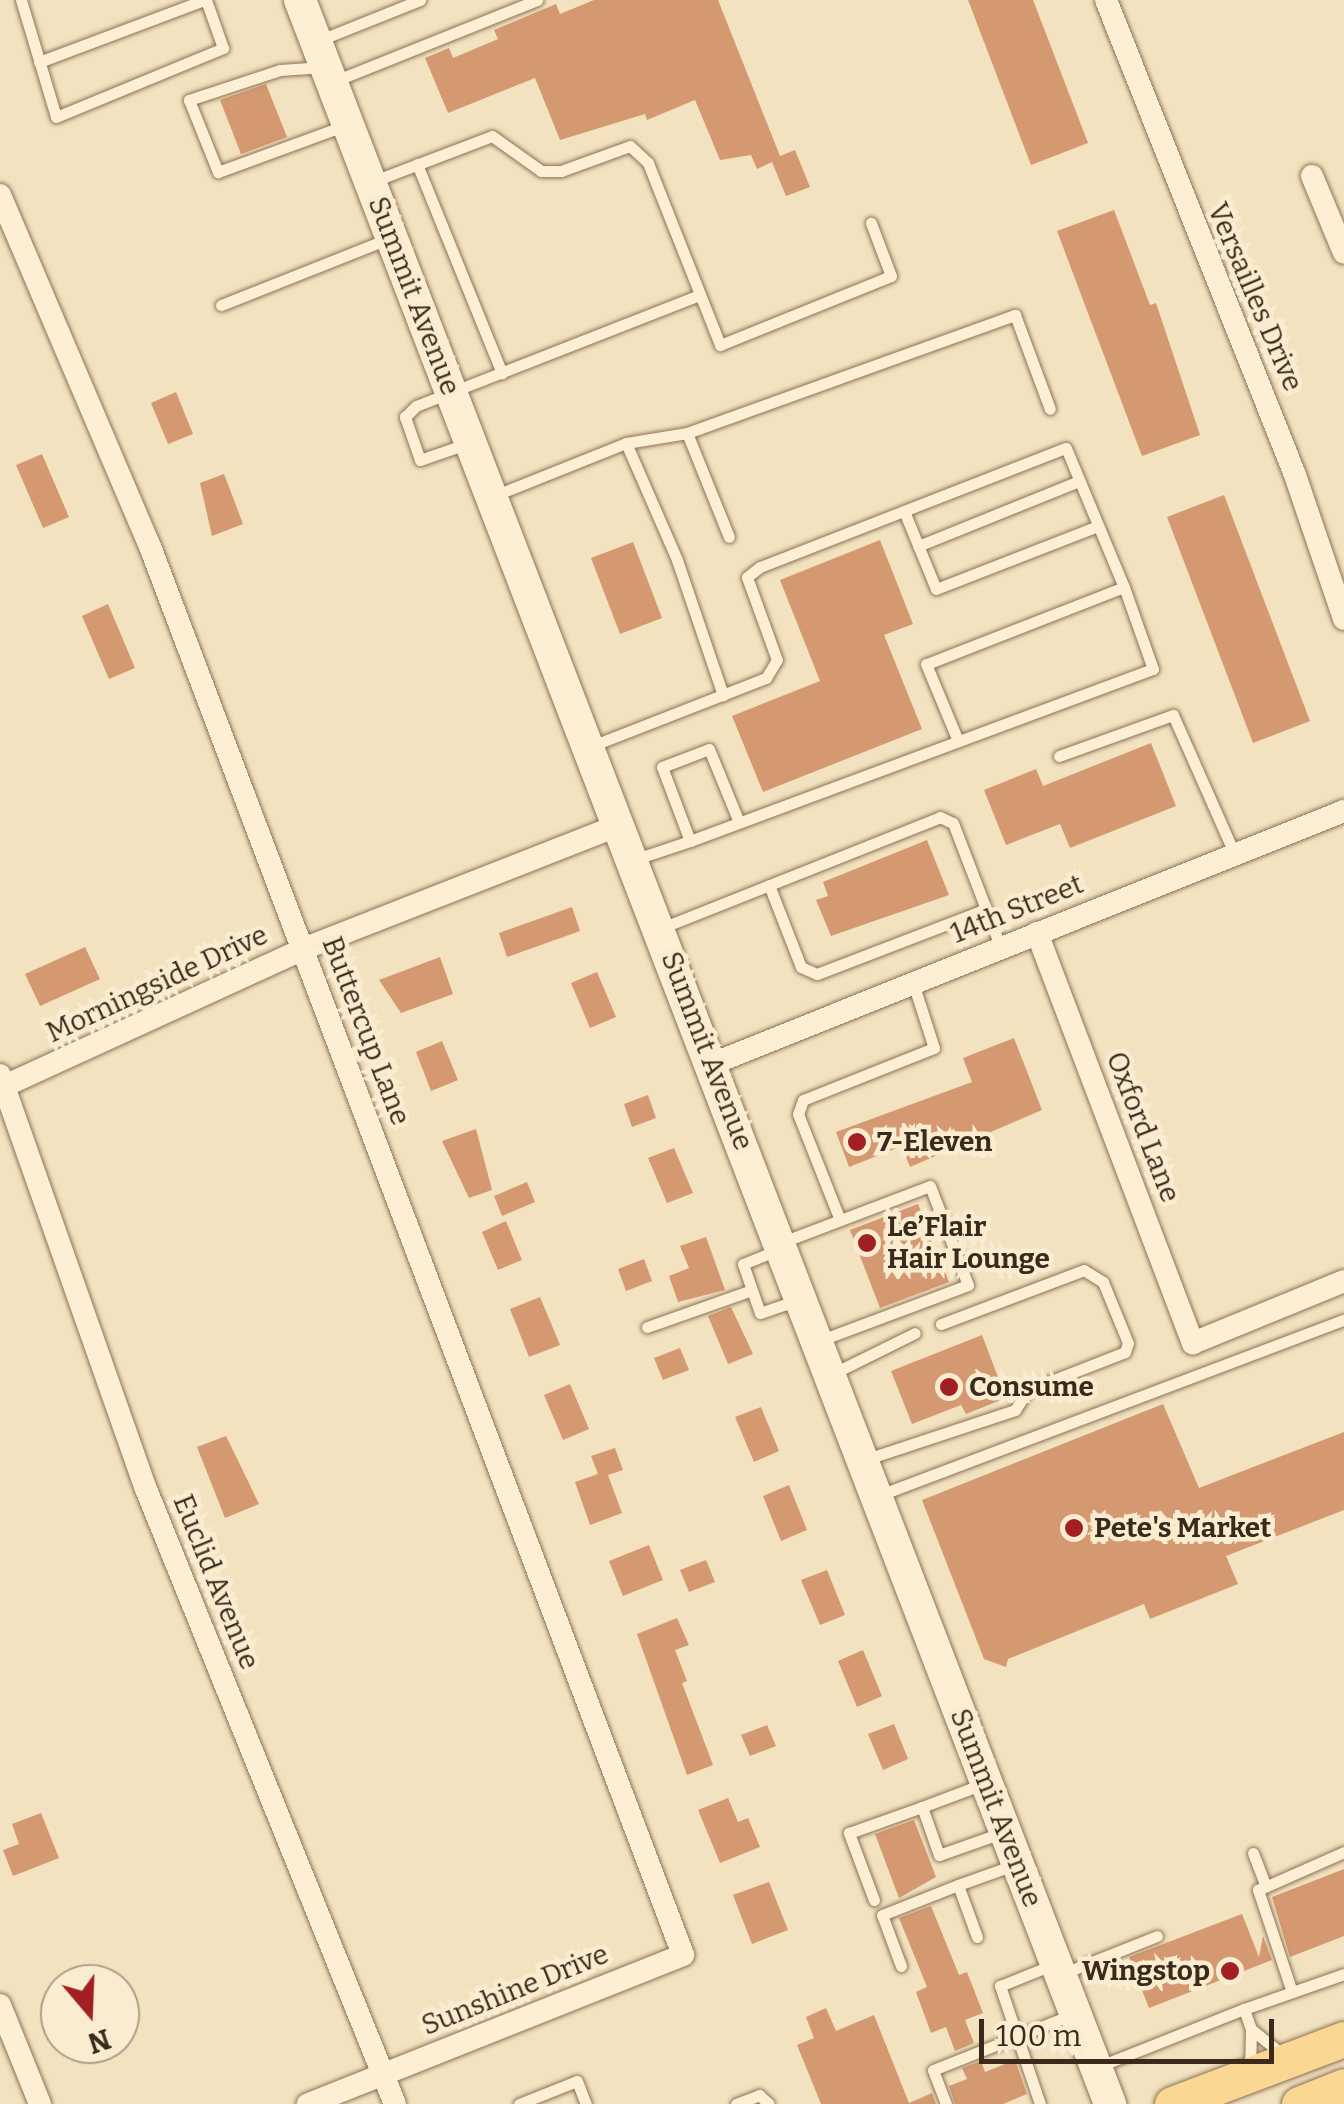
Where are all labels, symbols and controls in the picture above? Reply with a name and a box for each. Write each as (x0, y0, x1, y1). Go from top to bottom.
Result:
street label: Summit Avenue (361, 192, 467, 400)
street label: Versailles Drive (1200, 198, 1310, 396)
street label: 14th Street (946, 867, 1088, 951)
street label: Morningside Drive (41, 918, 273, 1050)
street label: Buttercup Lane (315, 932, 417, 1130)
street label: Summit Avenue (654, 947, 760, 1155)
street label: Oxford Lane (1099, 1047, 1187, 1207)
place label: 7-Eleven (877, 1125, 992, 1159)
marker: 7-Eleven (846, 1131, 868, 1153)
place label: Le’Flair Hair Lounge (887, 1210, 1050, 1276)
marker: Le’Flair Hair Lounge (856, 1232, 878, 1254)
place label: Consume (969, 1370, 1094, 1404)
marker: Consume (938, 1376, 960, 1398)
street label: Euclid Avenue (166, 1490, 266, 1674)
place label: Pete's Market (1094, 1511, 1271, 1545)
marker: Pete's Market (1063, 1517, 1085, 1539)
street label: Summit Avenue (943, 1704, 1049, 1912)
street label: Sunshine Drive (417, 1937, 613, 2043)
place label: Wingstop (1082, 1954, 1210, 1988)
marker: Wingstop (1219, 1960, 1241, 1982)
north arrow (40, 1964, 140, 2064)
scale bar (984, 1999, 1279, 2061)
text: 100 m (996, 2018, 1081, 2054)
text: N (84, 2022, 115, 2060)

